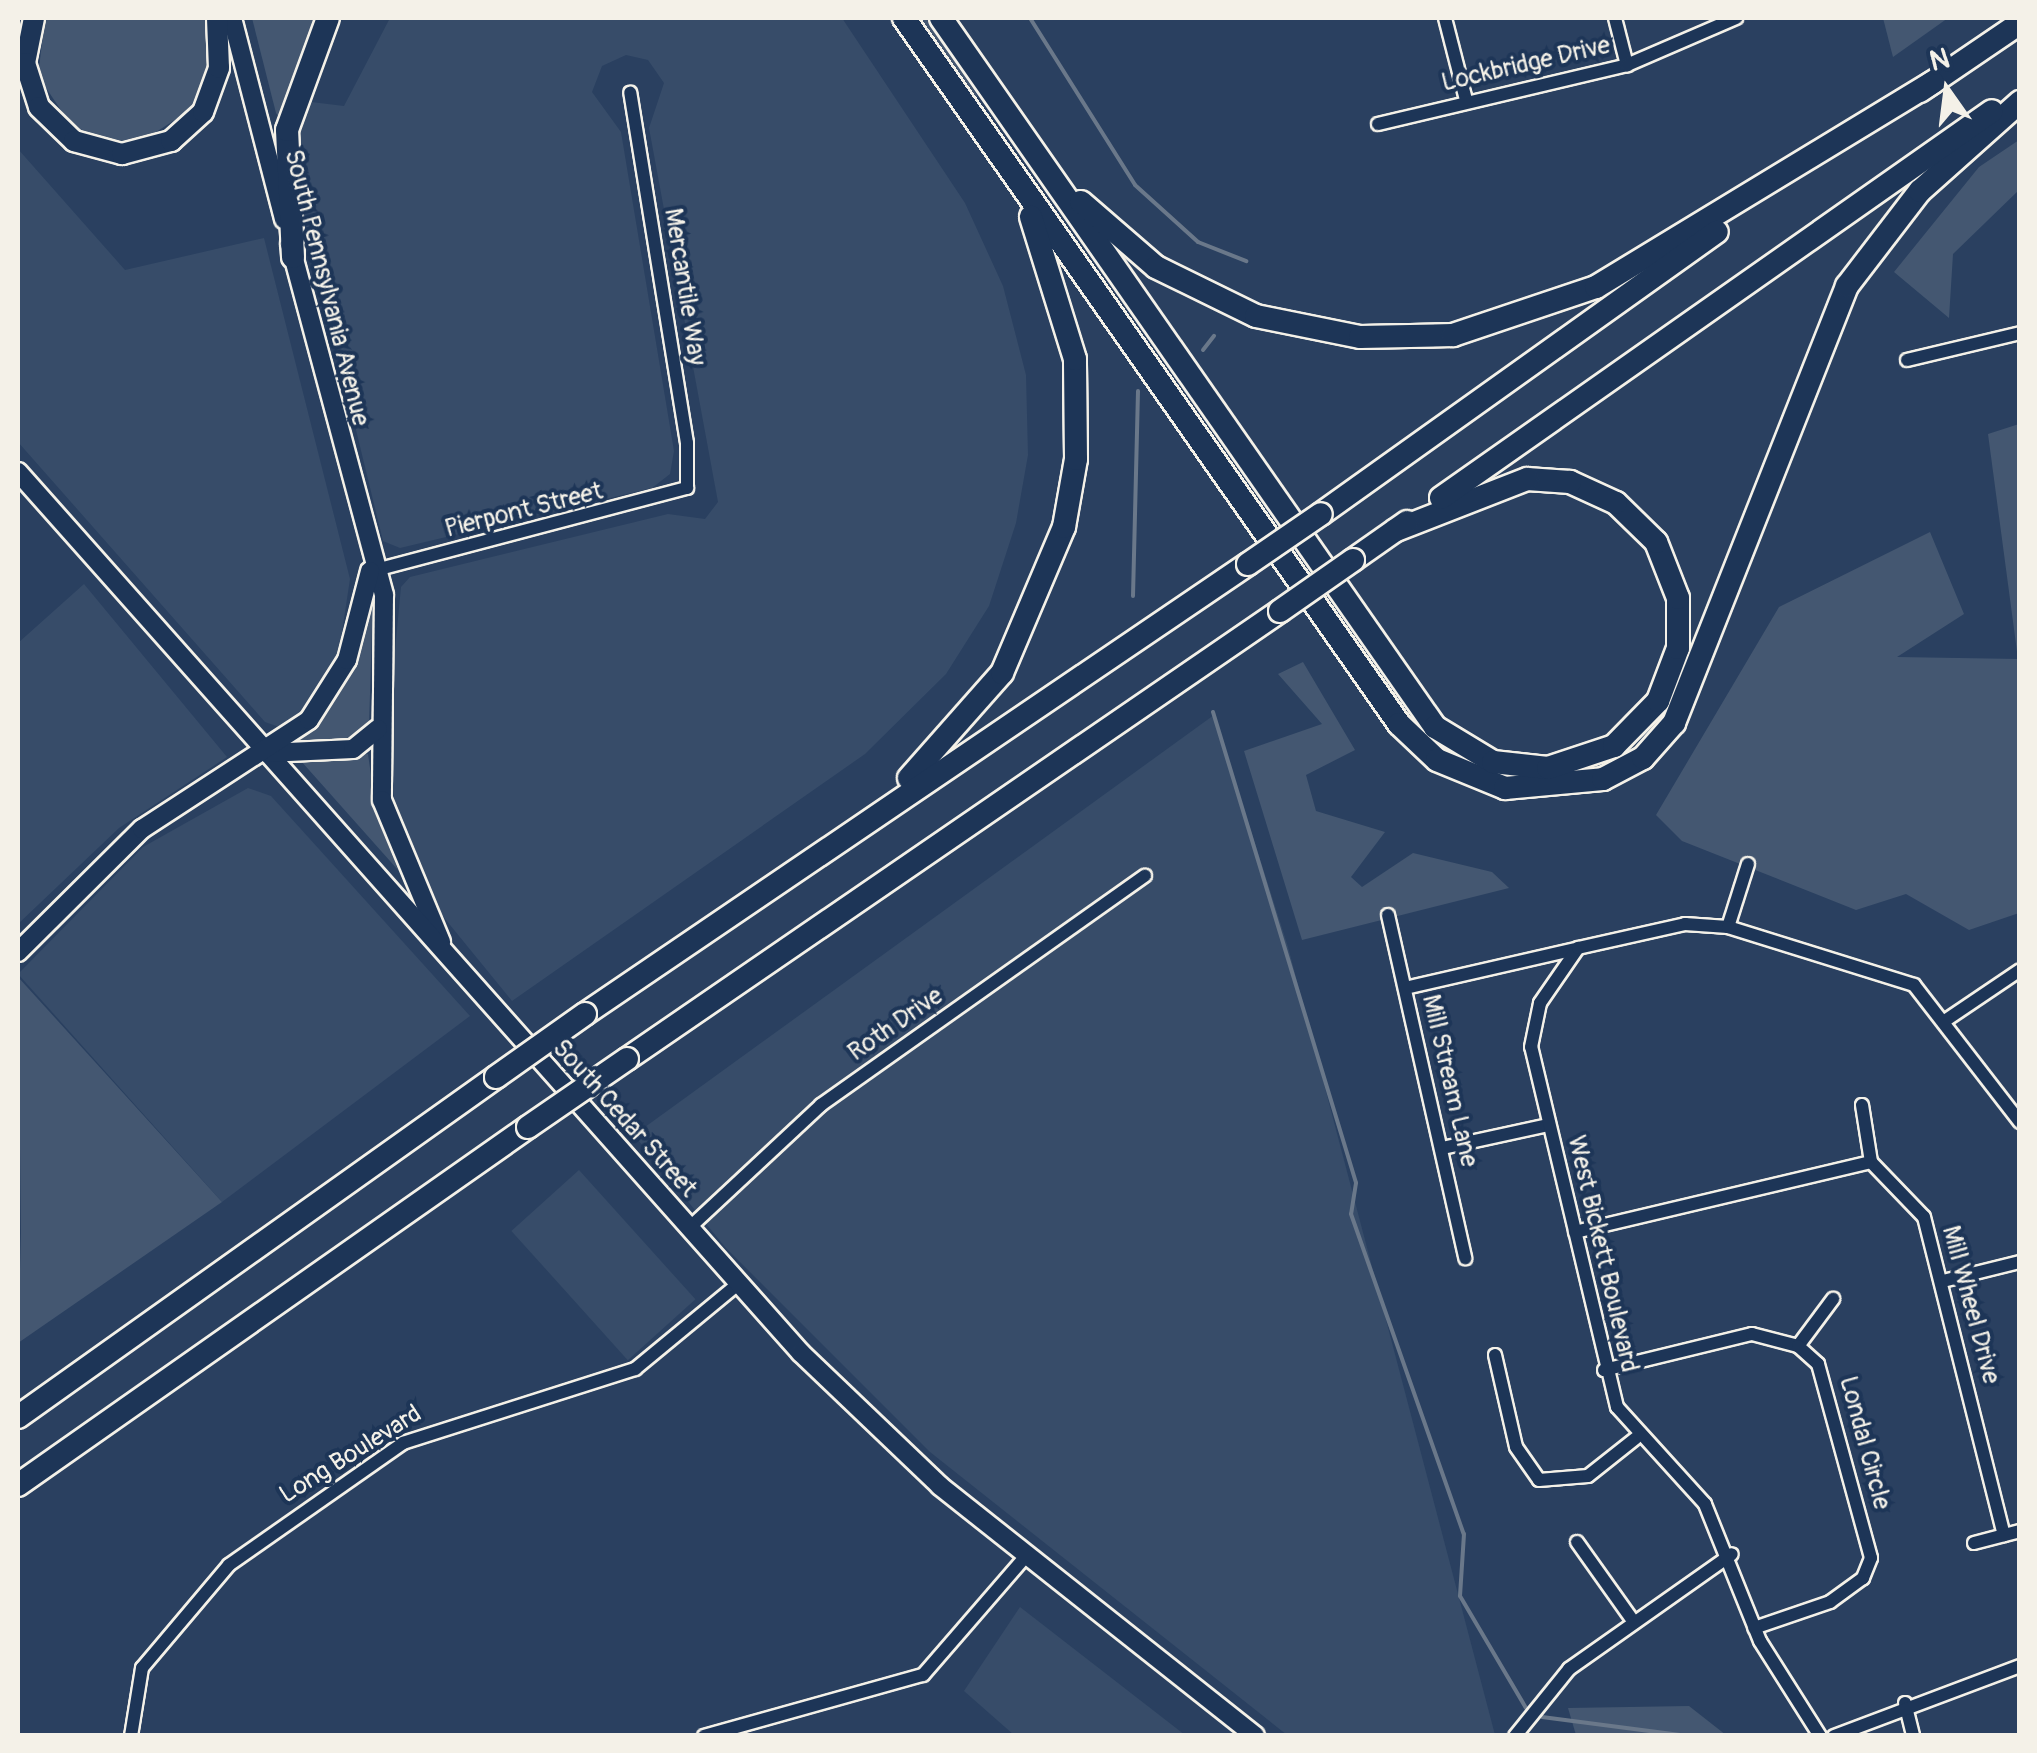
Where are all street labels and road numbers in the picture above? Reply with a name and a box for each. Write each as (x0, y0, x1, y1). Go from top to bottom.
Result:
street label: Lockbridge Drive (1439, 31, 1613, 99)
street label: South Pennsylvania Avenue (277, 147, 375, 429)
street label: Mercantile Way (657, 206, 711, 368)
street label: Pierpont Street (442, 477, 606, 545)
street label: Roth Drive (843, 982, 949, 1068)
street label: Mill Stream Lane (1415, 992, 1483, 1170)
street label: South Cedar Street (545, 1034, 703, 1204)
street label: West Bickett Boulevard (1560, 1133, 1644, 1375)
street label: Mill Wheel Drive (1935, 1223, 2005, 1387)
street label: Londal Circle (1832, 1373, 1896, 1513)
street label: Long Boulevard (275, 1400, 427, 1510)

